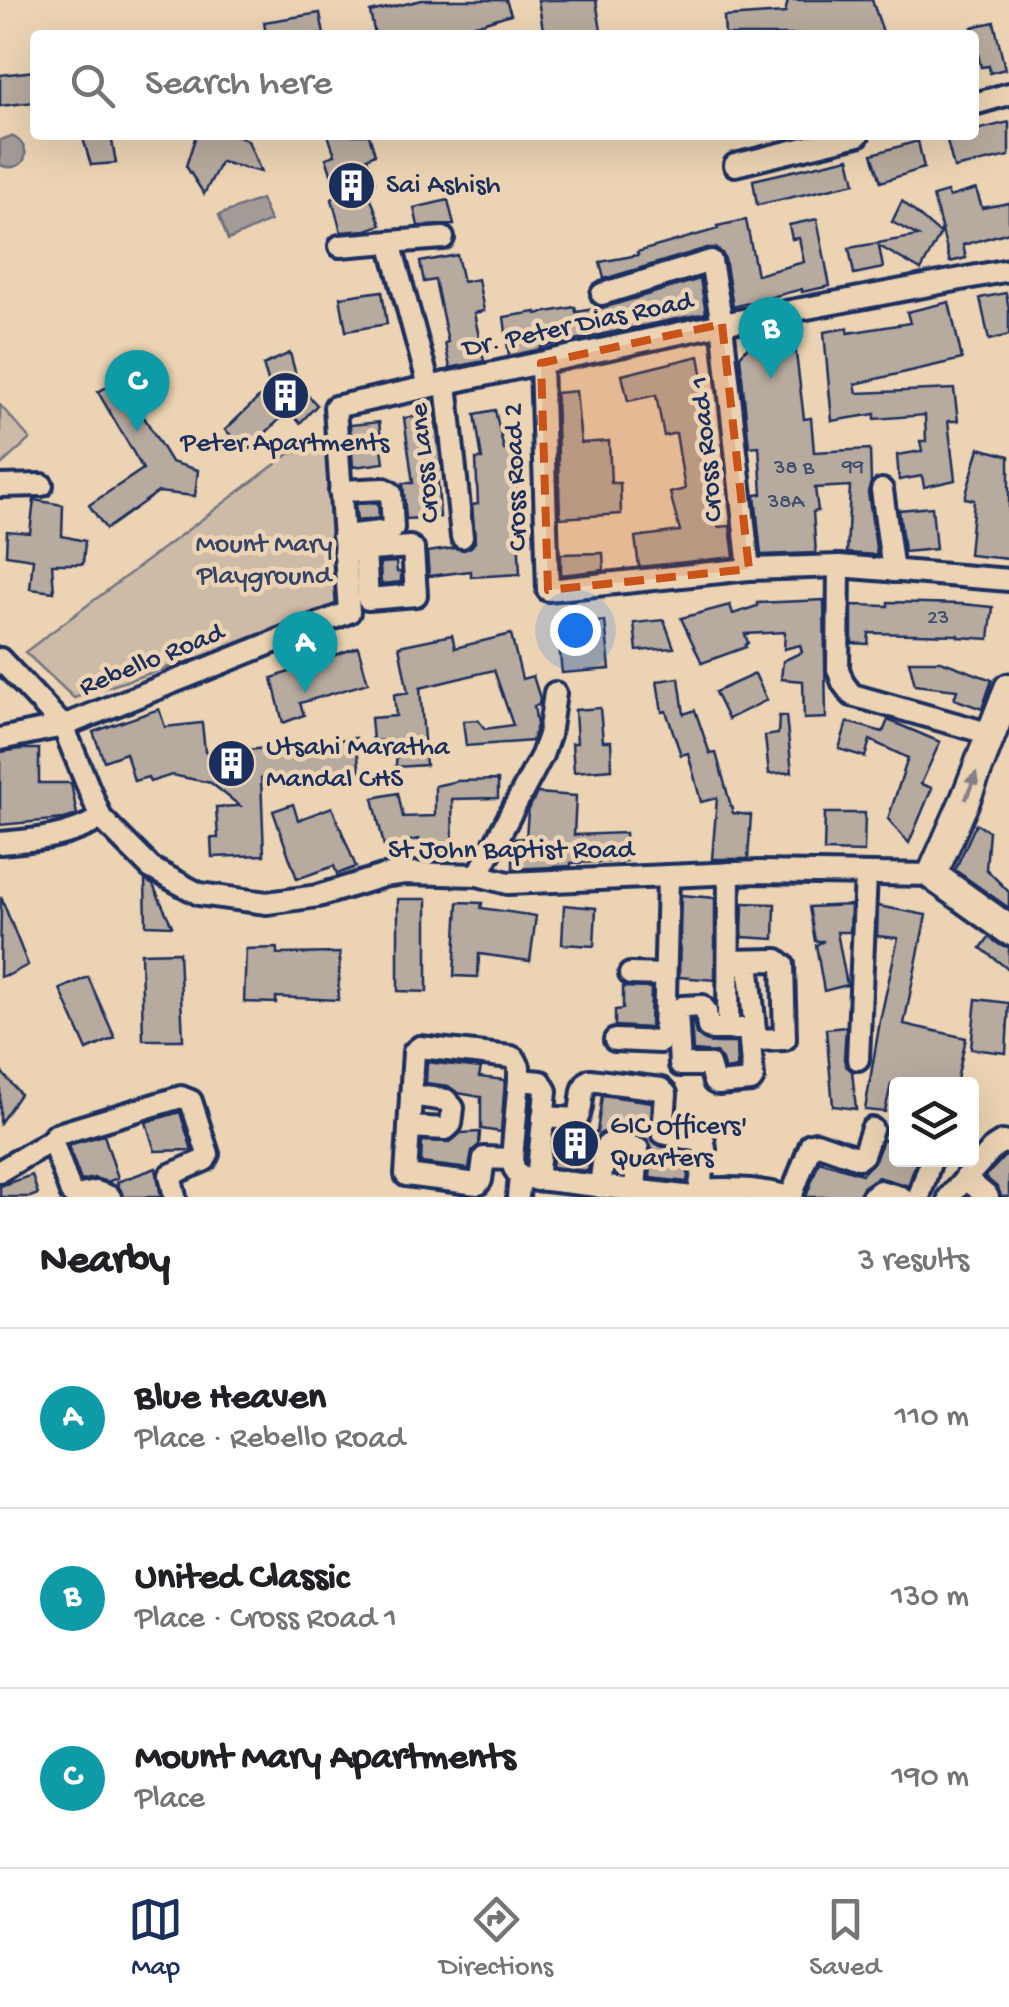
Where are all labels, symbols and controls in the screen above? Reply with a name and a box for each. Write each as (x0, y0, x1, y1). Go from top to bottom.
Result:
search box (30, 30, 979, 140)
icon: search (65, 58, 120, 113)
text: Search here (145, 63, 332, 107)
building icon: Sai Ashish (325, 160, 377, 212)
place label: Sai Ashish (386, 170, 501, 203)
street label: Dr. Peter Dias Road (458, 285, 698, 367)
pin: B (738, 296, 804, 379)
pin: C (104, 350, 170, 432)
building icon: Peter Apartments (259, 370, 311, 422)
street label: Cross Road 1 (684, 375, 732, 523)
street label: Cross Lane (403, 401, 449, 525)
street label: Cross Road 2 (498, 402, 536, 552)
place label: Peter Apartments (180, 428, 390, 461)
house number: 99 (841, 455, 864, 481)
house number: 38 B (773, 456, 815, 482)
house number: 38A (767, 490, 805, 516)
park label: Mount Mary Playground (195, 529, 334, 594)
your location (550, 605, 601, 656)
house number: 23 (927, 606, 949, 632)
pin: A (272, 610, 338, 693)
street label: Rebello Road (75, 616, 232, 705)
place label: Utsahi Maratha Mandal CHS (266, 732, 451, 797)
building icon: Utsahi Maratha Mandal CHS (205, 738, 257, 790)
one-way arrow (963, 770, 979, 800)
street label: St John Baptist Road (388, 835, 637, 868)
map controls (889, 1077, 979, 1167)
button: layers (889, 1077, 979, 1167)
place label: GIC Officers' Quarters (610, 1111, 748, 1176)
building icon: GIC Officers' Quarters (549, 1117, 601, 1169)
text: Nearby (40, 1238, 170, 1287)
text: 3 results (858, 1243, 969, 1281)
text: Blue Heaven (135, 1377, 326, 1421)
text: A (63, 1399, 82, 1437)
text: 110 m (895, 1399, 969, 1437)
text: Place · Rebello Road (135, 1421, 405, 1459)
text: United Classic (135, 1557, 349, 1601)
text: B (64, 1579, 81, 1617)
text: 130 m (891, 1579, 969, 1617)
text: Place · Cross Road 1 (135, 1601, 397, 1639)
text: Mount Mary Apartments (135, 1737, 515, 1781)
text: C (64, 1759, 81, 1797)
text: 190 m (892, 1759, 969, 1797)
text: Place (135, 1781, 205, 1819)
tab: Map (128, 1892, 183, 1985)
tab: Directions (439, 1892, 553, 1985)
tab: Saved (809, 1892, 881, 1985)

